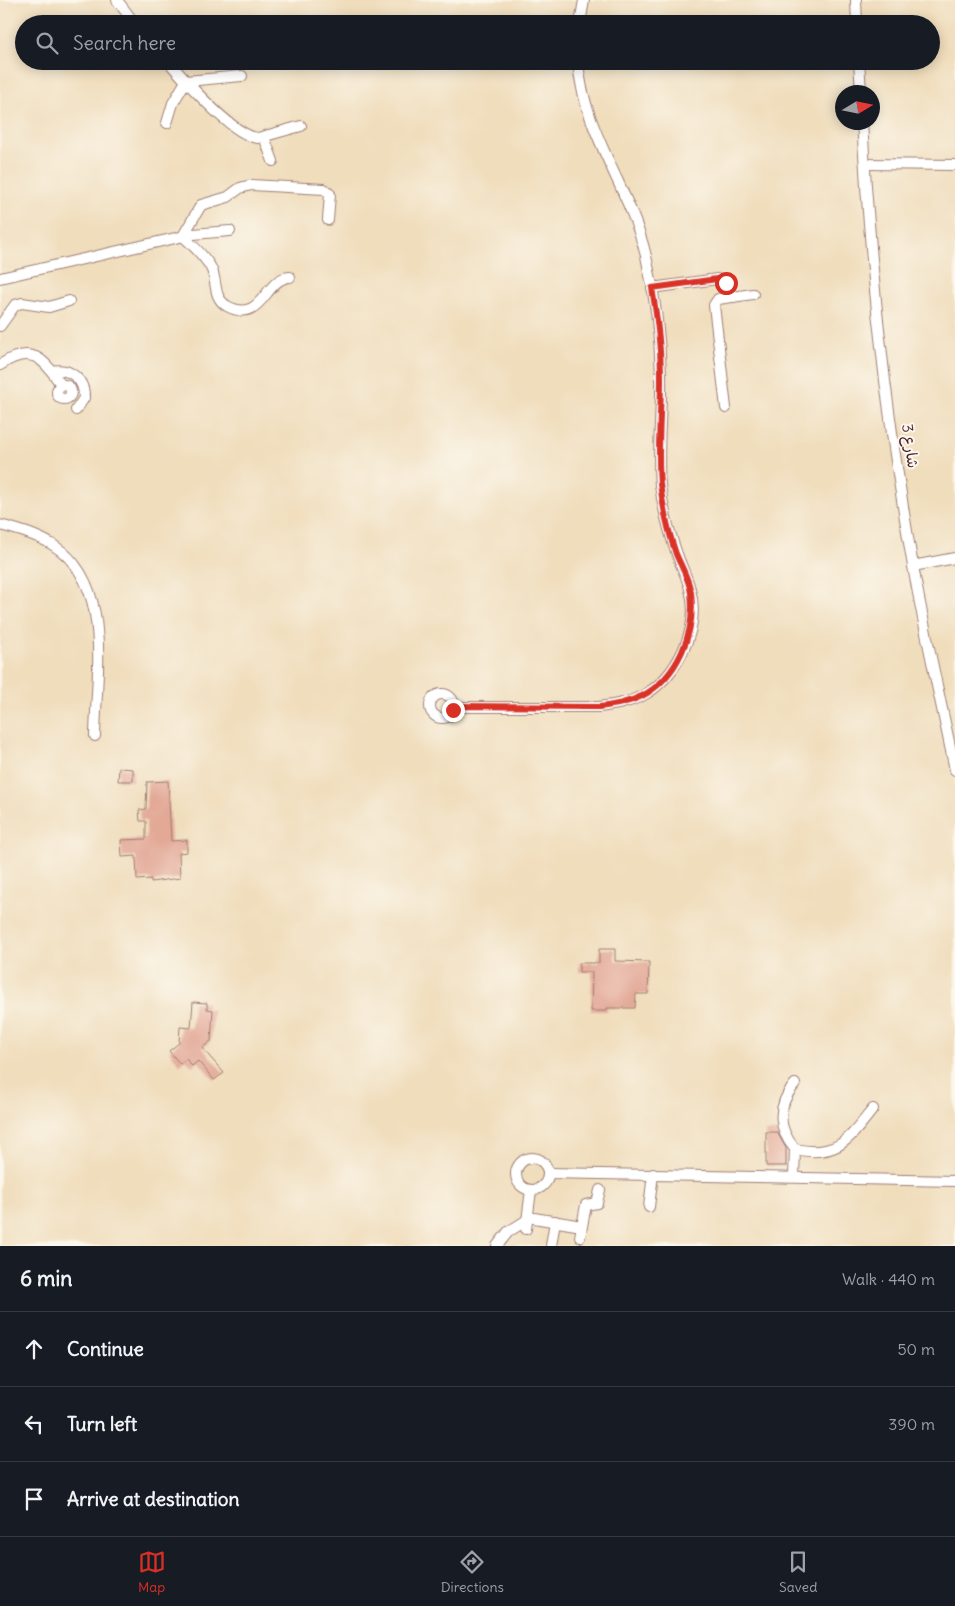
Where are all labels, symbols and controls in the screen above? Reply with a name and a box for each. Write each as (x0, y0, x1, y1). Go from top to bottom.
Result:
search box (15, 15, 940, 70)
icon: search (33, 29, 61, 57)
text: Search here (73, 31, 176, 55)
north arrow (835, 85, 880, 130)
route start (715, 272, 738, 295)
street label: شارع 3 (897, 423, 923, 469)
route end (442, 699, 465, 722)
text: 6 min (20, 1265, 72, 1292)
text: Walk · 440 m (842, 1269, 935, 1289)
icon: ahead (20, 1335, 48, 1363)
text: Continue (67, 1337, 144, 1361)
text: 50 m (897, 1339, 935, 1359)
icon: left (20, 1410, 48, 1438)
text: Turn left (67, 1412, 137, 1436)
text: 390 m (888, 1414, 935, 1434)
icon: arrive (20, 1485, 48, 1513)
text: Arrive at destination (67, 1487, 240, 1511)
tab: Map (138, 1548, 166, 1596)
tab: Directions (441, 1548, 504, 1596)
tab: Saved (779, 1548, 817, 1596)

